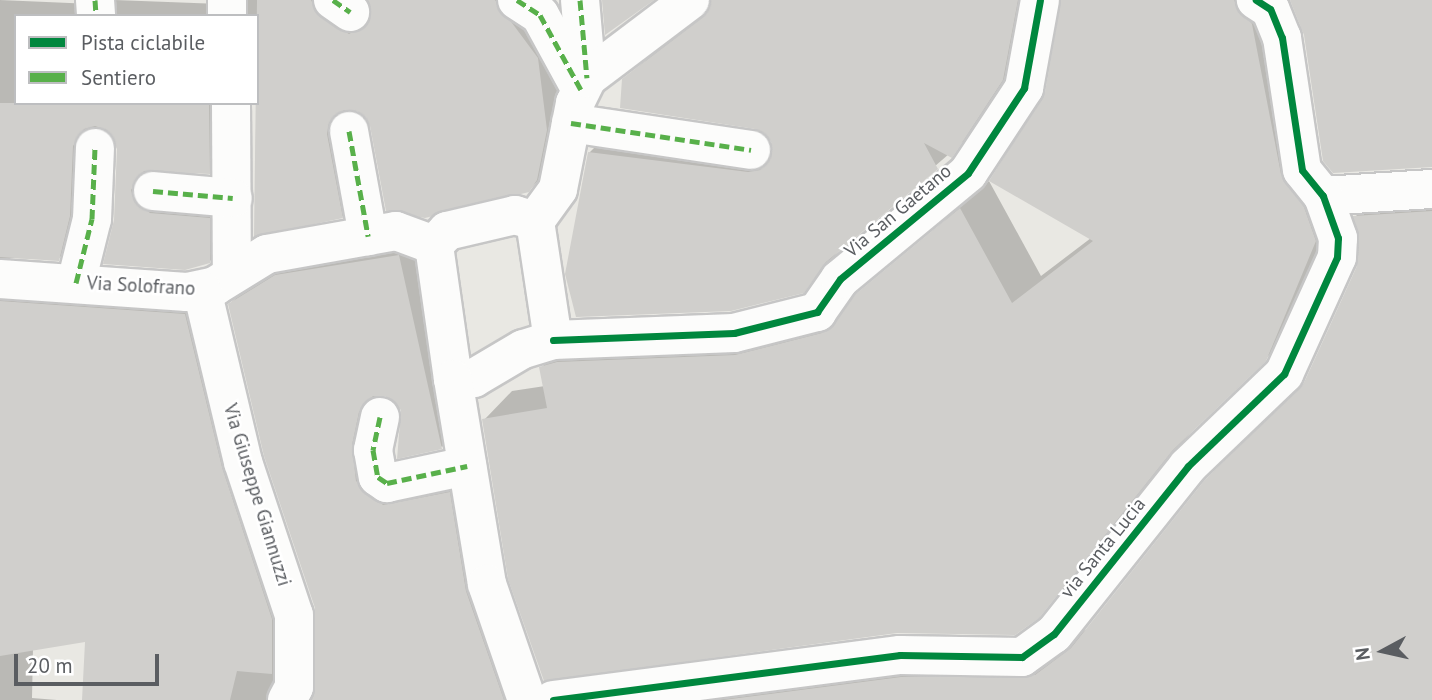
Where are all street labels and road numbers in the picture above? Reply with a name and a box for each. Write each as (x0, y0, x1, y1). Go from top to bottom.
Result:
street label: Via San Gaetano (840, 160, 956, 262)
street label: Via Solofrano (86, 272, 196, 300)
street label: Via Giuseppe Giannuzzi (218, 401, 296, 589)
street label: via Santa Lucia (1056, 493, 1150, 603)

